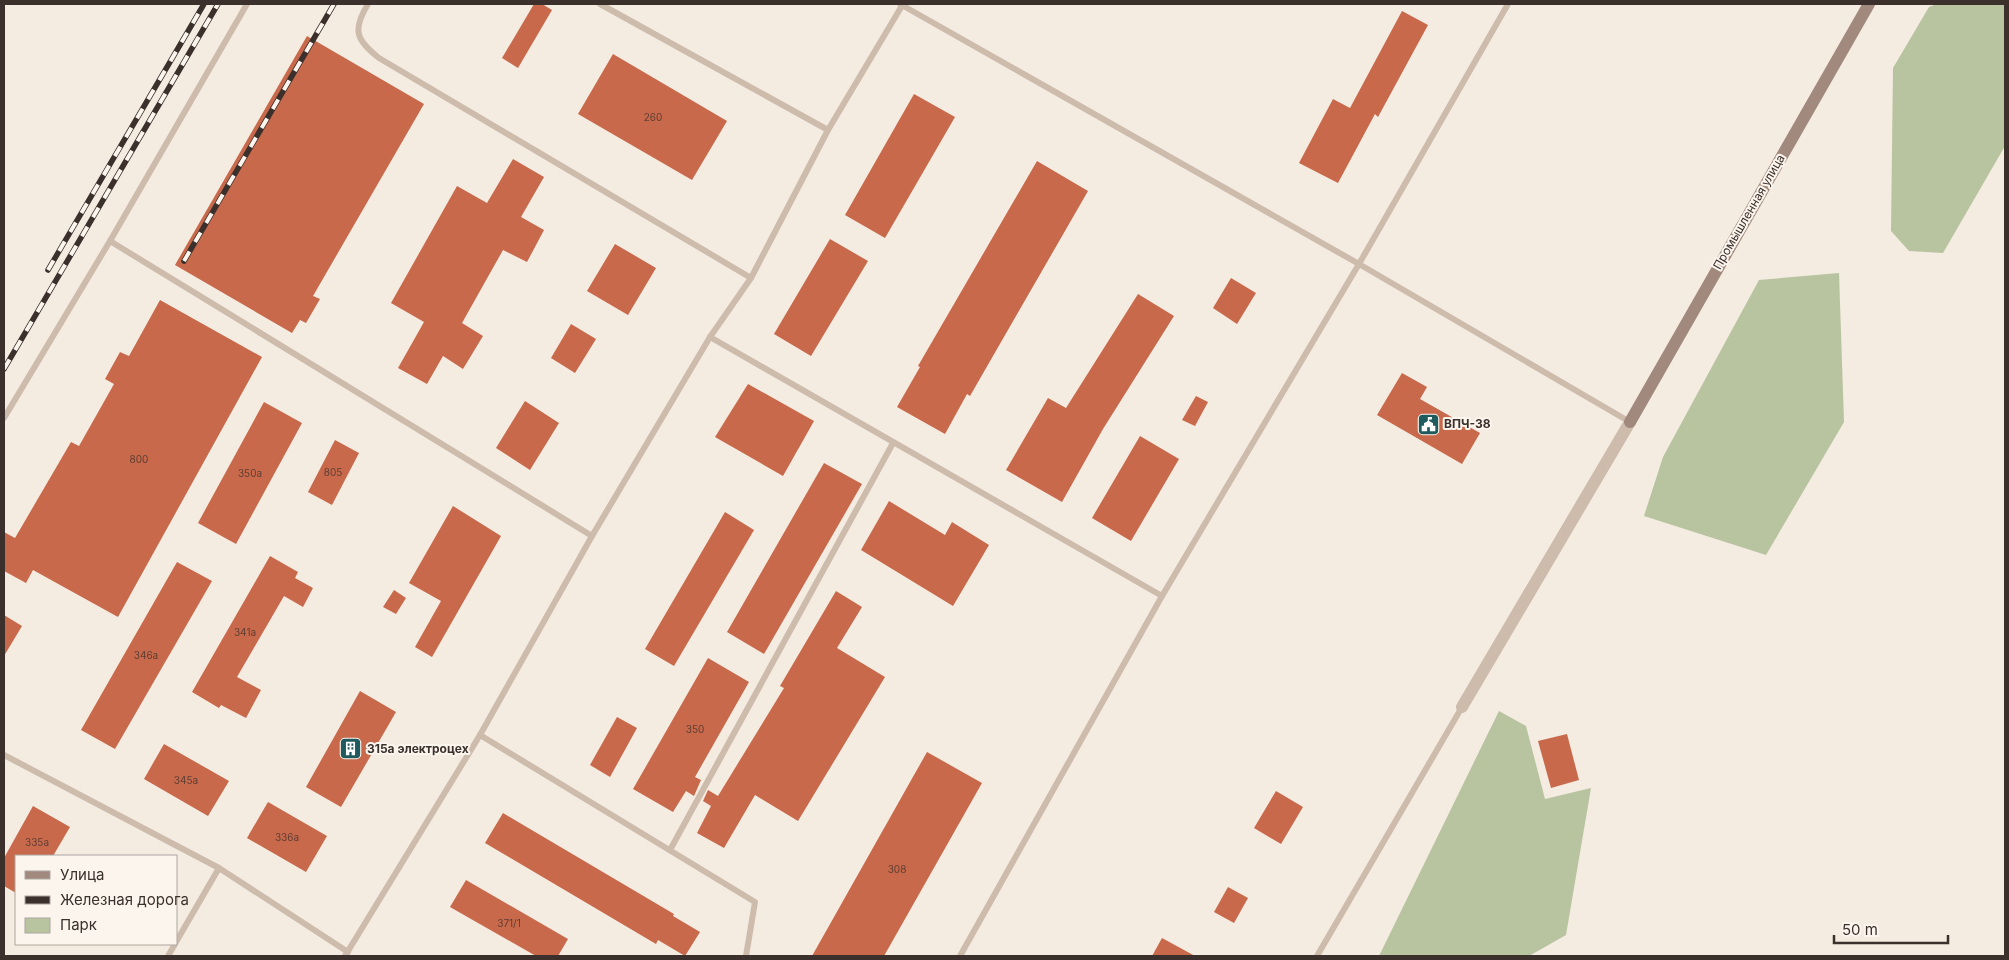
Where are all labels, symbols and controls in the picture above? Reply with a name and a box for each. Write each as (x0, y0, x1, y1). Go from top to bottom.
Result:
house number: 260 (644, 111, 662, 123)
street label: Промышленная улица (1709, 152, 1788, 272)
public building icon: ВПЧ-38 (1416, 412, 1440, 436)
place label: ВПЧ-38 (1444, 416, 1491, 431)
house number: 800 (130, 453, 148, 465)
house number: 805 (324, 466, 342, 478)
house number: 350a (238, 467, 262, 479)
house number: 341a (234, 626, 256, 638)
house number: 346a (134, 649, 158, 661)
house number: 350 (686, 723, 704, 735)
building icon: 315a электроцех (339, 737, 363, 761)
place label: 315a электроцех (367, 741, 469, 756)
house number: 345a (174, 774, 198, 786)
house number: 336a (275, 831, 299, 843)
house number: 335a (25, 836, 49, 848)
legend (15, 855, 178, 945)
house number: 308 (888, 863, 906, 875)
text: Улица (60, 865, 104, 884)
text: Железная дорога (60, 890, 189, 909)
scale bar (1834, 912, 1948, 944)
text: Парк (60, 915, 97, 934)
house number: 371/1 (497, 917, 521, 929)
text: 50 m (1842, 920, 1878, 939)

